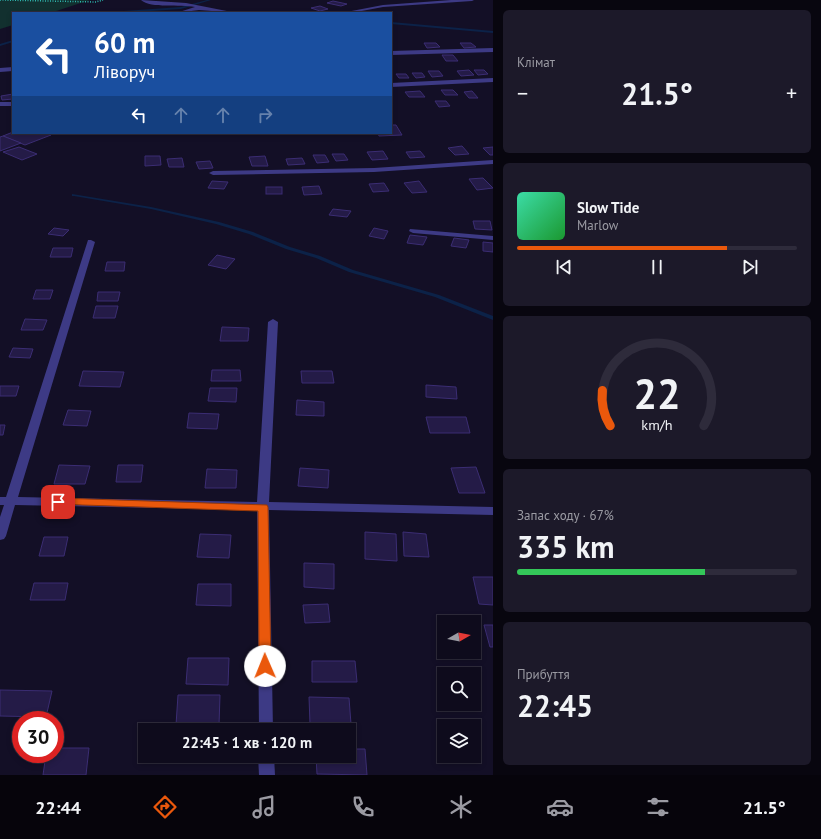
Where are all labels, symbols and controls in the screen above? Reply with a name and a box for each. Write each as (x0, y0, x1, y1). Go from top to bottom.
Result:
text: 60 m (94, 24, 155, 61)
icon: left (28, 28, 80, 80)
text: Клімат (517, 54, 555, 71)
text: Ліворуч (94, 60, 155, 83)
text: 21.5° (621, 74, 693, 113)
text: − (517, 79, 528, 107)
text: + (786, 79, 797, 107)
icon: left (128, 104, 150, 126)
icon: ahead (170, 104, 192, 126)
icon: ahead (212, 104, 234, 126)
icon: right (254, 104, 276, 126)
text: Slow Tide (577, 198, 639, 217)
text: Marlow (577, 217, 618, 234)
icon: previous (553, 256, 575, 278)
icon: pause (646, 256, 668, 278)
icon: next (739, 256, 761, 278)
text: 22 (633, 366, 681, 419)
text: km/h (641, 414, 673, 433)
pin (41, 485, 75, 519)
icon: arrive (47, 491, 69, 513)
text: Запас ходу · 67% (517, 507, 614, 524)
text: 335 km (517, 527, 615, 566)
north arrow (437, 615, 481, 659)
map controls (437, 615, 481, 763)
position arrow (244, 645, 286, 687)
text: Прибуття (517, 666, 570, 683)
button: search (437, 667, 481, 711)
text: 22:45 (517, 686, 593, 725)
speed limit sign: 30 (12, 711, 64, 763)
button: layers (437, 719, 481, 763)
text: 22:45 · 1 хв · 120 m (182, 733, 312, 752)
icon: directions (151, 793, 179, 821)
icon: music (250, 793, 278, 821)
icon: phone (349, 793, 377, 821)
icon: climate (447, 793, 475, 821)
icon: car (546, 793, 574, 821)
icon: filters (644, 793, 672, 821)
text: 22:44 (35, 796, 81, 819)
text: 21.5° (743, 796, 786, 819)

